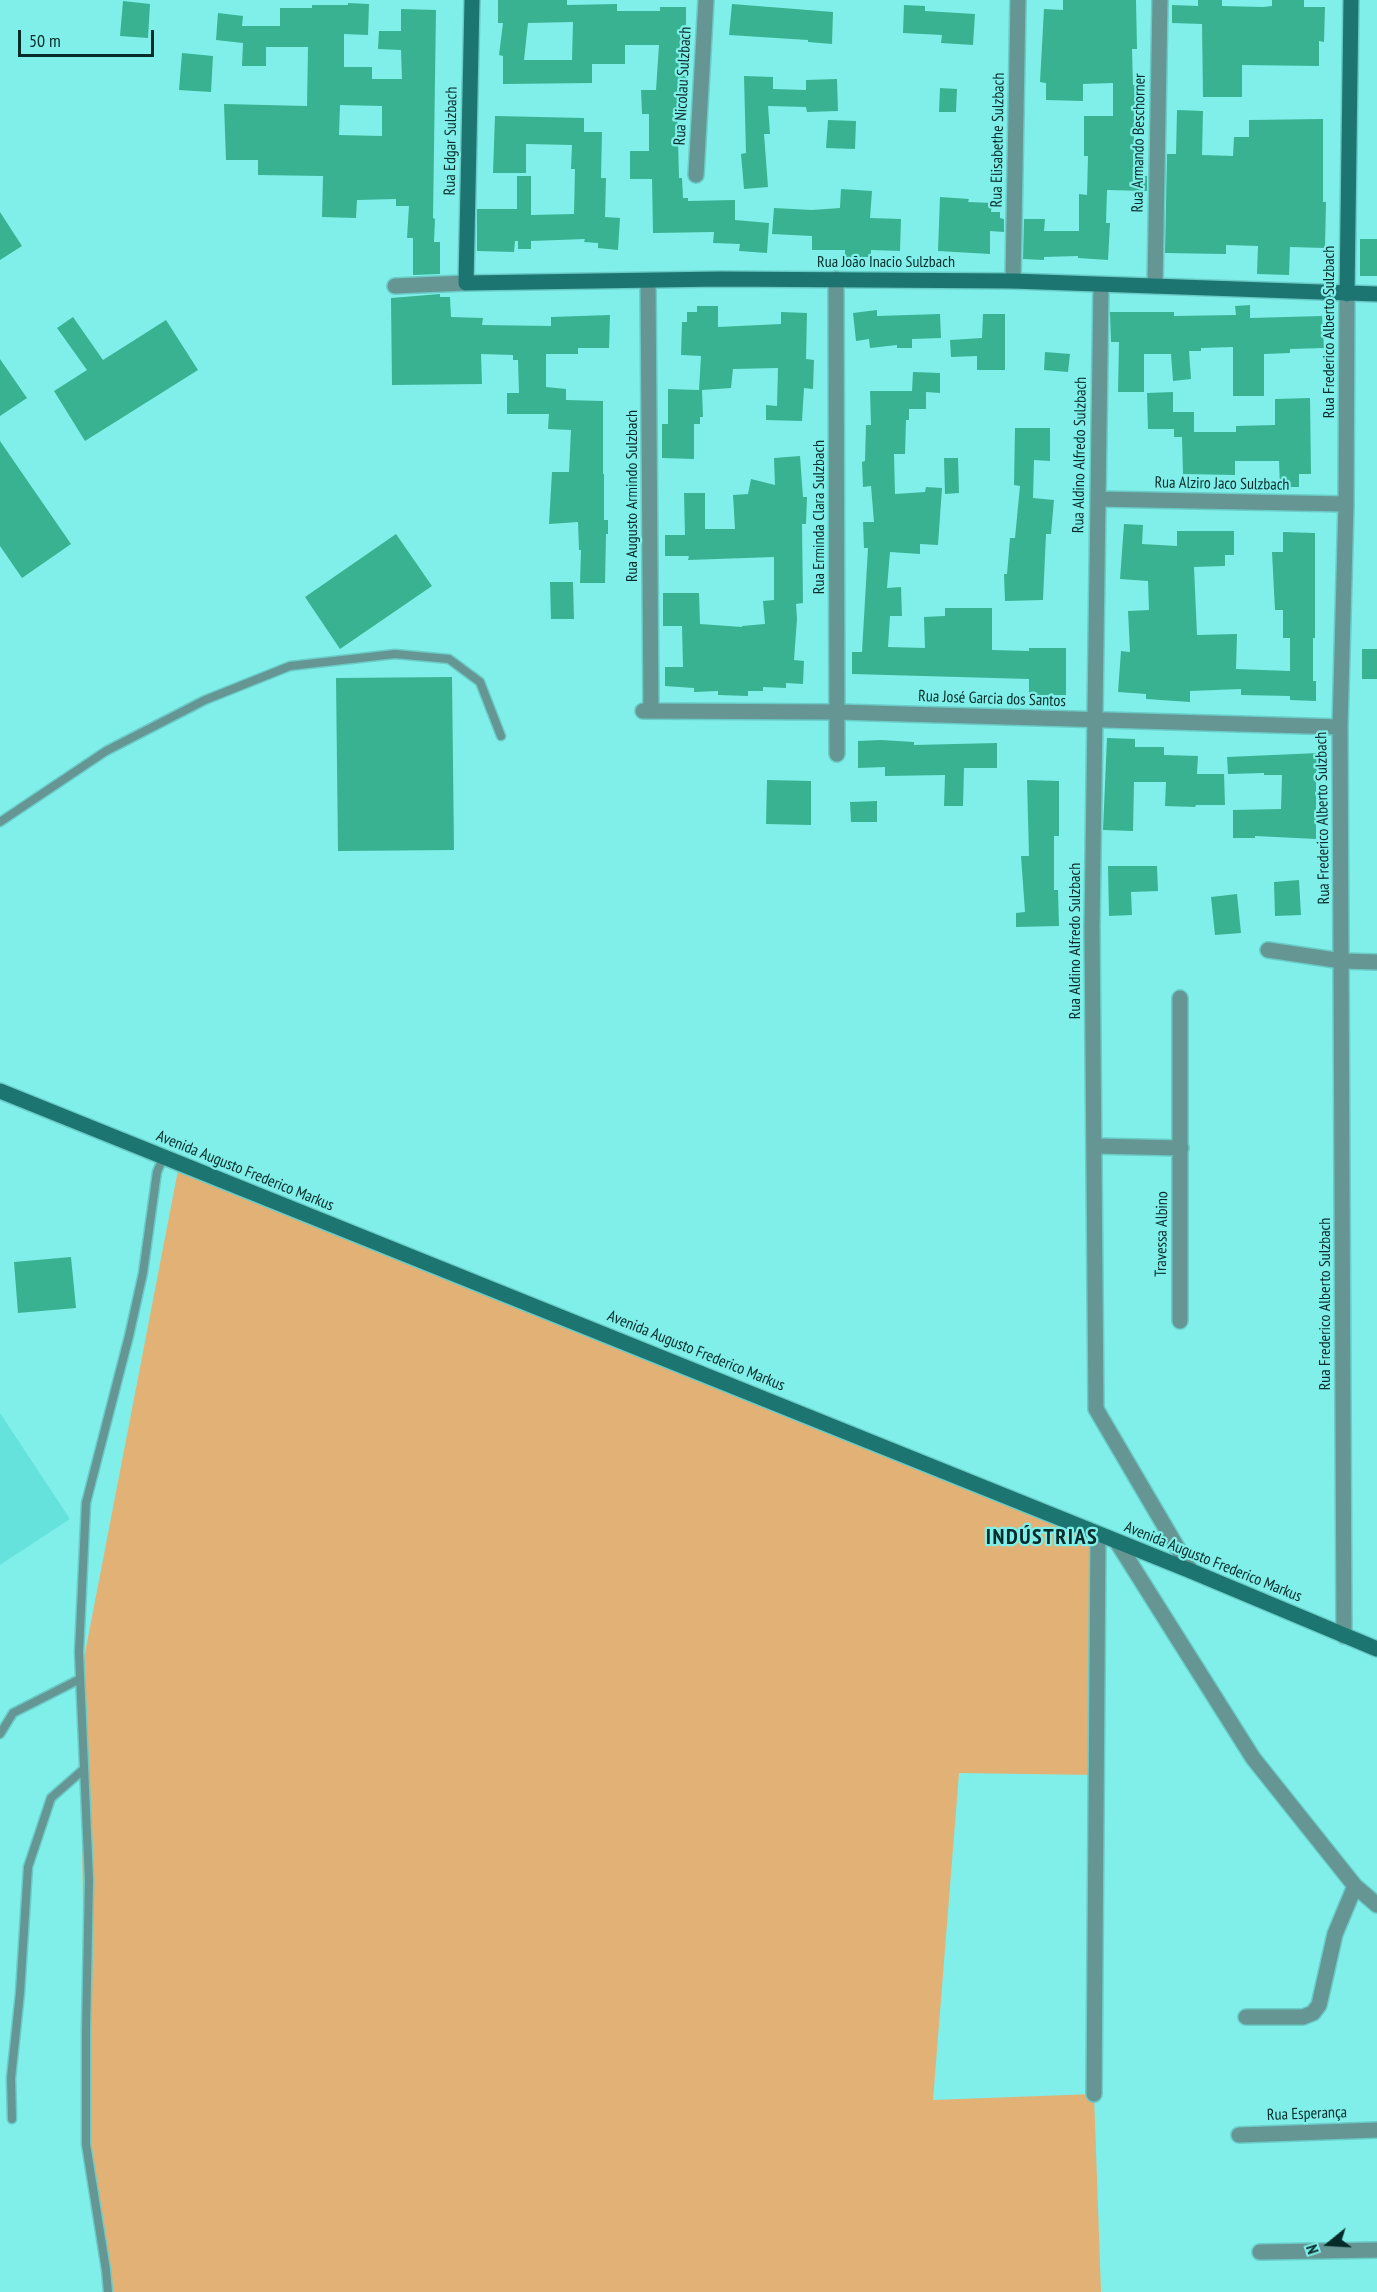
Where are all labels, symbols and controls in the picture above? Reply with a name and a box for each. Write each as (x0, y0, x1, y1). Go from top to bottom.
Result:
scale bar (21, 18, 158, 56)
street label: Rua Nicolau Sulzbach (670, 26, 696, 146)
text: 50 m (29, 29, 61, 52)
street label: Rua Elisabethe Sulzbach (987, 73, 1009, 207)
street label: Rua Armando Beschorner (1128, 73, 1150, 213)
street label: Rua Edgar Sulzbach (440, 87, 462, 195)
street label: Rua Frederico Alberto Sulzbach (1319, 246, 1339, 418)
street label: Rua João Inacio Sulzbach (817, 252, 955, 272)
street label: Rua Aldino Alfredo Sulzbach (1069, 377, 1091, 533)
street label: Rua Augusto Armindo Sulzbach (622, 410, 642, 582)
street label: Rua Erminda Clara Sulzbach (809, 440, 829, 594)
street label: Rua Alziro Jaco Sulzbach (1154, 473, 1290, 495)
street label: Rua José Garcia dos Santos (918, 687, 1066, 711)
street label: Rua Frederico Alberto Sulzbach (1312, 732, 1334, 904)
street label: Rua Aldino Alfredo Sulzbach (1065, 863, 1085, 1019)
street label: Avenida Augusto Frederico Markus (153, 1127, 337, 1215)
street label: Travessa Albino (1152, 1191, 1172, 1277)
street label: Rua Frederico Alberto Sulzbach (1315, 1218, 1335, 1390)
street label: Avenida Augusto Frederico Markus (604, 1307, 788, 1395)
street label: Avenida Augusto Frederico Markus (1121, 1518, 1305, 1606)
district label: INDÚSTRIAS (986, 1525, 1098, 1551)
street label: Rua Esperança (1267, 2103, 1347, 2125)
north arrow (1299, 2214, 1359, 2274)
text: N (1301, 2242, 1323, 2257)

